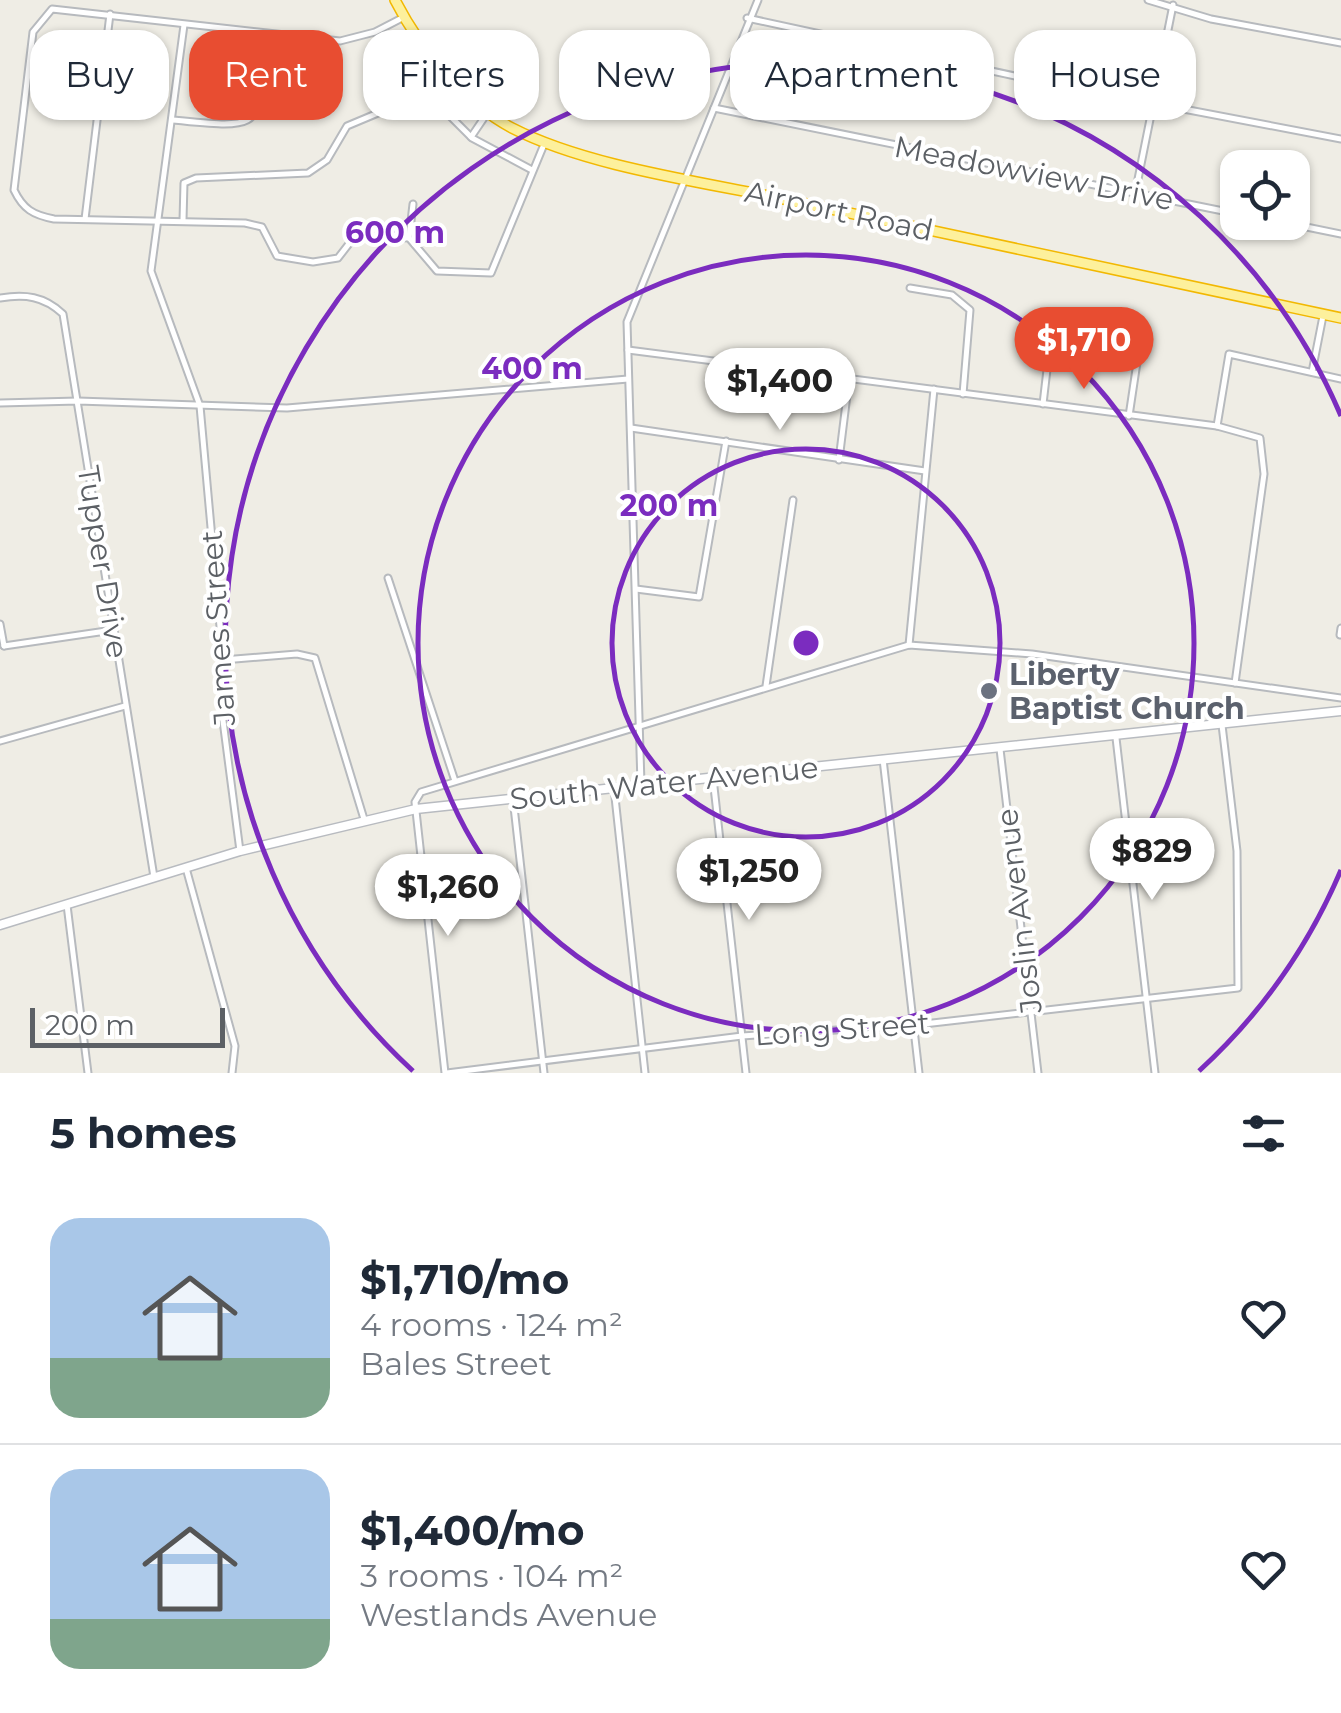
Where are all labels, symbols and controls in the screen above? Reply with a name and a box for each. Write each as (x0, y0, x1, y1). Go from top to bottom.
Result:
chip: Buy (30, 30, 169, 120)
chip: Rent (189, 30, 343, 120)
chip: Filters (363, 30, 539, 120)
chip: New (559, 30, 710, 120)
chip: Apartment (730, 30, 994, 120)
chip: House (1014, 30, 1196, 120)
street label: Meadowview Drive (891, 128, 1177, 218)
map controls (1220, 150, 1310, 240)
button: locate (1220, 150, 1310, 240)
street label: Airport Road (741, 173, 937, 249)
text: 600 m (345, 214, 445, 251)
pin: $1,710 (1003, 307, 1165, 392)
text: $1,710 (1037, 320, 1131, 359)
pin: $1,400 (699, 348, 861, 433)
text: 400 m (481, 350, 583, 387)
text: $1,400 (727, 361, 833, 400)
street label: Tupper Drive (70, 463, 136, 661)
text: 200 m (620, 487, 718, 524)
street label: James Street (193, 529, 243, 728)
centre of rings (788, 625, 824, 661)
place label: Liberty Baptist Church (1009, 656, 1245, 727)
marker: Liberty Baptist Church (978, 680, 1000, 702)
street label: South Water Avenue (508, 748, 820, 818)
street label: Joslin Avenue (988, 807, 1050, 1016)
pin: $829 (1093, 818, 1211, 903)
text: $829 (1112, 831, 1192, 870)
pin: $1,250 (668, 838, 830, 923)
text: $1,250 (699, 851, 800, 890)
pin: $1,260 (367, 854, 529, 939)
text: $1,260 (397, 867, 499, 906)
scale bar (30, 1003, 225, 1048)
street label: Long Street (753, 1004, 931, 1054)
text: 200 m (45, 1008, 135, 1042)
icon: filters (1236, 1106, 1291, 1161)
text: 5 homes (50, 1107, 237, 1159)
text: $1,710/mo (360, 1253, 569, 1305)
icon: home (130, 1258, 250, 1378)
icon: heart (1236, 1291, 1291, 1346)
text: 4 rooms · 124 m² (360, 1305, 623, 1344)
text: Bales Street (360, 1344, 552, 1383)
text: $1,400/mo (360, 1504, 585, 1556)
icon: home (130, 1509, 250, 1629)
icon: heart (1236, 1542, 1291, 1597)
text: 3 rooms · 104 m² (360, 1556, 623, 1595)
text: Westlands Avenue (360, 1595, 657, 1634)

